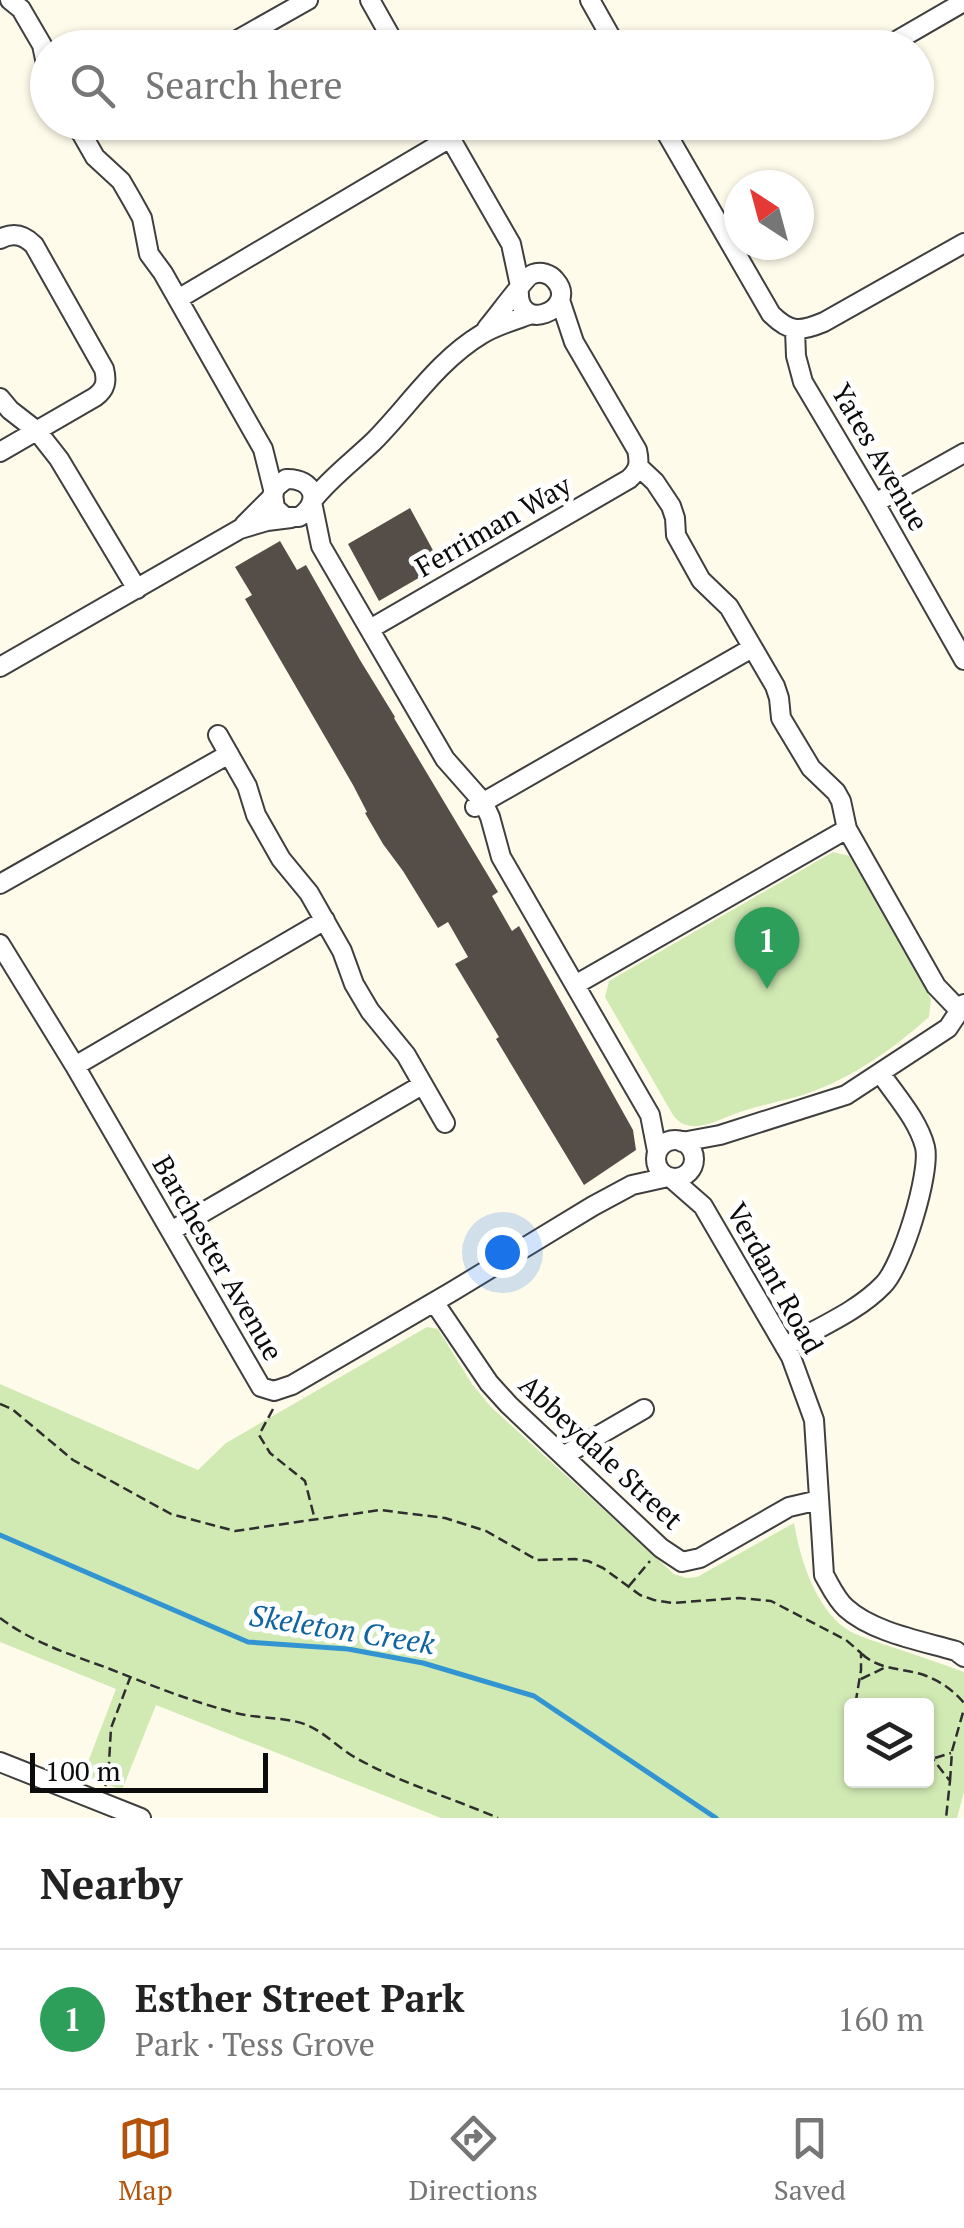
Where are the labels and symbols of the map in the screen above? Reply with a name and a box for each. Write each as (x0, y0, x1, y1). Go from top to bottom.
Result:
north arrow (724, 170, 814, 260)
street label: Yates Avenue (823, 376, 938, 537)
street label: Ferriman Way (408, 466, 578, 585)
pin: 1 (734, 906, 800, 989)
street label: Barchester Avenue (145, 1148, 292, 1367)
street label: Verdant Road (719, 1196, 832, 1360)
your location (477, 1227, 528, 1278)
street label: Abbeydale Street (512, 1366, 692, 1538)
water label: Skeleton Creek (247, 1595, 438, 1663)
scale bar (30, 1748, 268, 1792)

